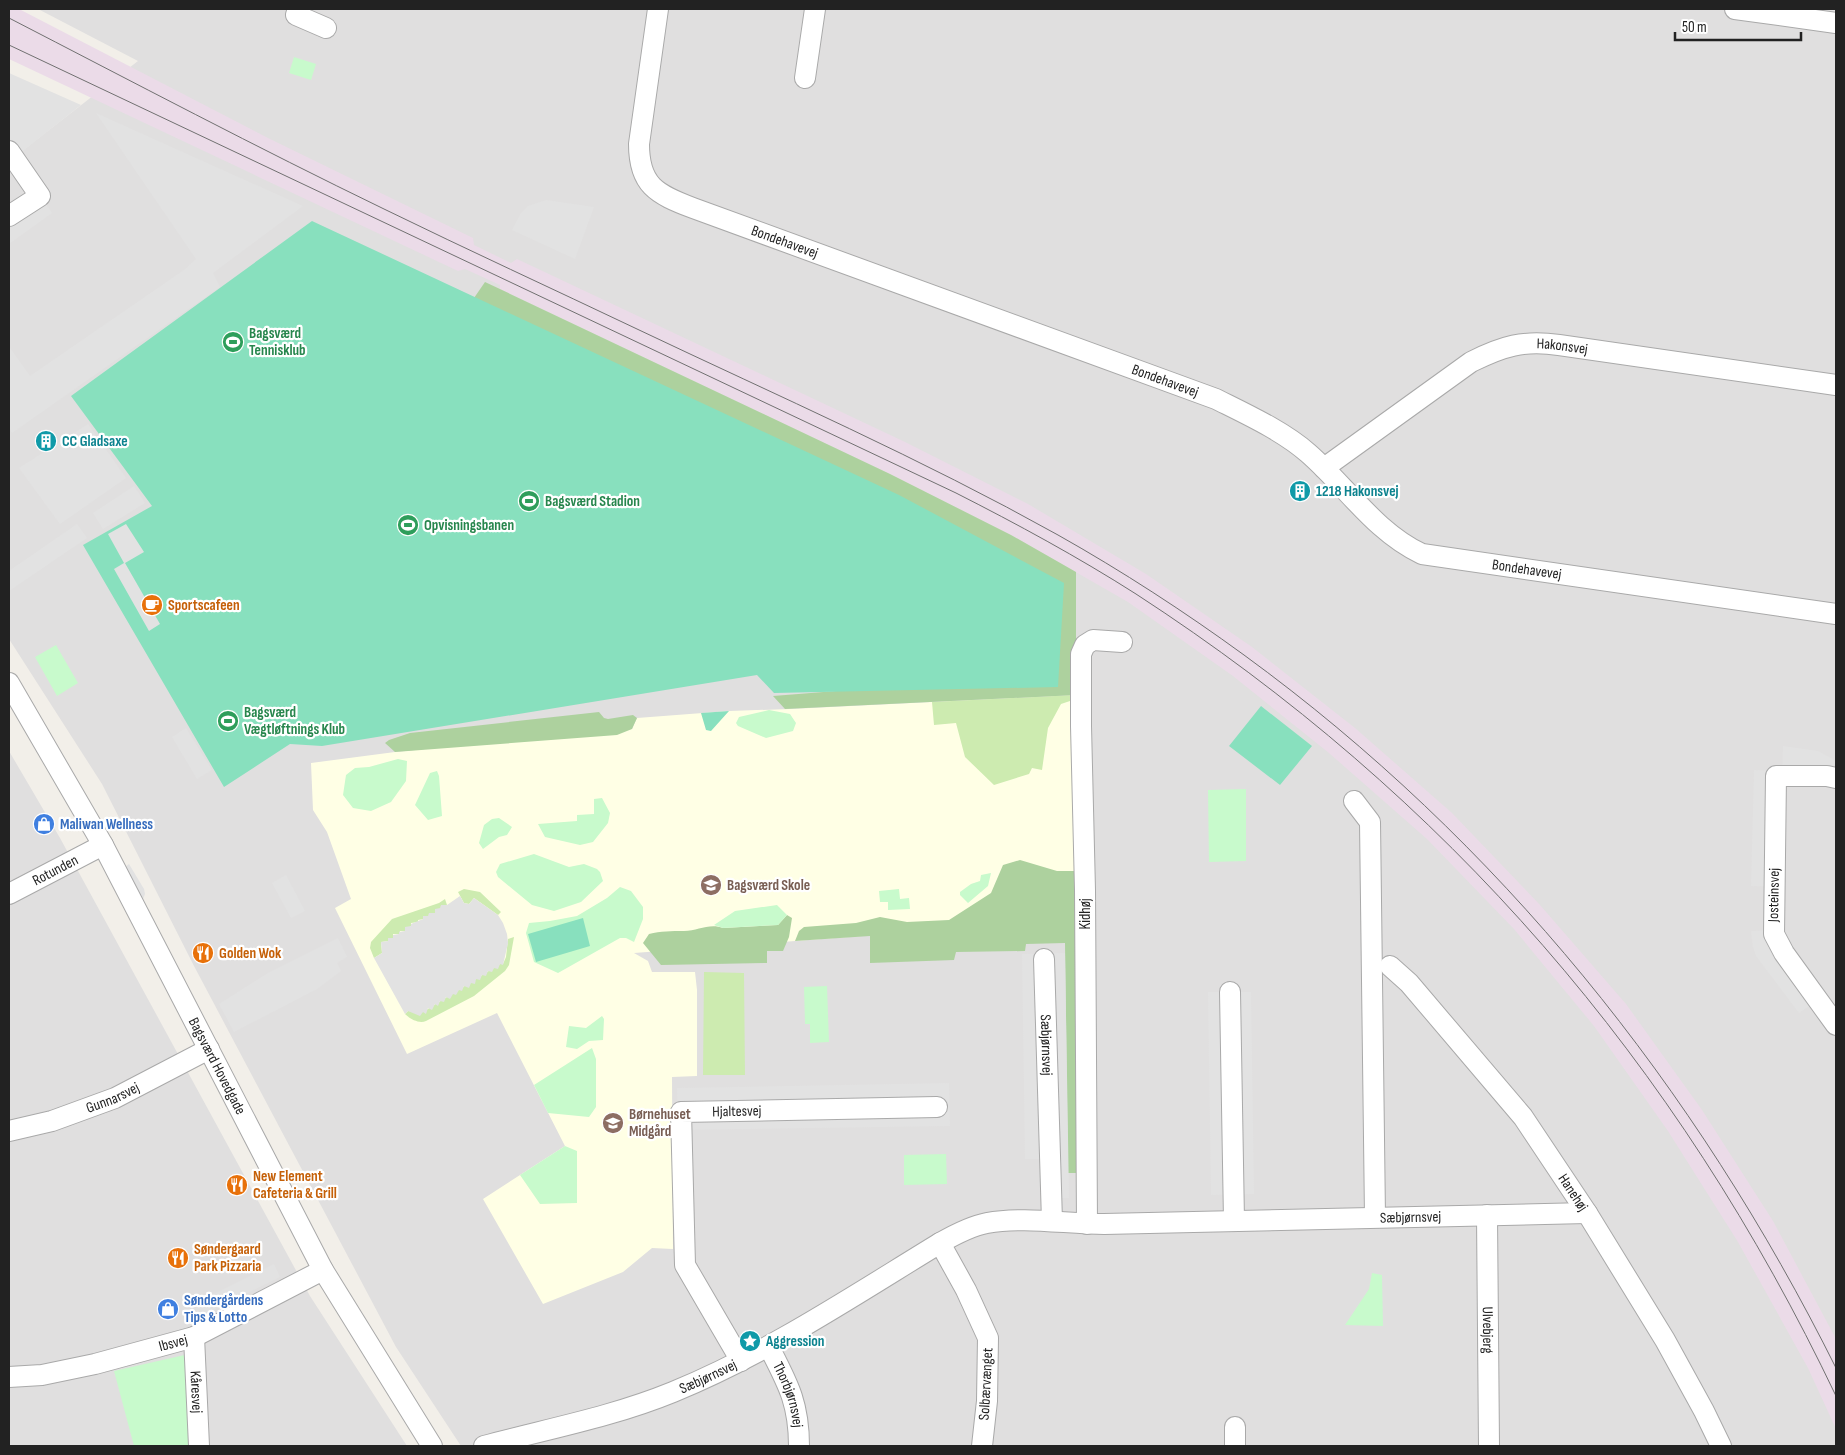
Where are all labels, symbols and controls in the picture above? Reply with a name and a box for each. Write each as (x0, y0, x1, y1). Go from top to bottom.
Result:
scale bar (1675, 10, 1801, 42)
text: 50 m (1682, 18, 1707, 37)
street label: Bondehavevej (749, 221, 821, 263)
place label: Bagsværd Tennisklub (249, 324, 306, 360)
sports icon: Bagsværd Tennisklub (221, 330, 245, 354)
street label: Hakonsvej (1536, 334, 1589, 359)
street label: Bondehavevej (1129, 360, 1202, 401)
building icon: CC Gladsaxe (34, 429, 58, 453)
place label: CC Gladsaxe (62, 432, 128, 451)
building icon: 1218 Hakonsvej (1288, 479, 1312, 503)
place label: 1218 Hakonsvej (1316, 482, 1399, 501)
sports icon: Bagsværd Stadion (517, 489, 541, 513)
place label: Bagsværd Stadion (545, 492, 640, 511)
sports icon: Opvisningsbanen (396, 513, 420, 537)
place label: Opvisningsbanen (424, 516, 514, 535)
street label: Bondehavevej (1491, 555, 1563, 584)
cafe icon: Sportscafeen (140, 593, 164, 617)
place label: Sportscafeen (168, 596, 240, 615)
place label: Bagsværd Vægtløftnings Klub (244, 703, 345, 739)
sports icon: Bagsværd Vægtløftnings Klub (216, 709, 240, 733)
shop icon: Maliwan Wellness (32, 812, 56, 836)
place label: Maliwan Wellness (60, 815, 153, 834)
street label: Rotunden (29, 850, 81, 890)
street label: Josteinsvej (1764, 867, 1784, 923)
school or university icon: Bagsværd Skole (699, 873, 723, 897)
place label: Bagsværd Skole (727, 876, 810, 895)
street label: Kidhøj (1076, 898, 1095, 930)
restaurant icon: Golden Wok (191, 941, 215, 965)
place label: Golden Wok (219, 944, 282, 963)
street label: Bagsværd Hovedgade (184, 1014, 250, 1118)
street label: Sæbjørnsvej (1036, 1014, 1057, 1076)
street label: Gunnarsvej (83, 1077, 143, 1117)
street label: Hjaltesvej (712, 1101, 762, 1121)
place label: Børnehuset Midgård (629, 1105, 691, 1141)
school or university icon: Børnehuset Midgård (601, 1111, 625, 1135)
place label: New Element Cafeteria & Grill (253, 1167, 337, 1203)
street label: Hanehøj (1554, 1170, 1593, 1215)
restaurant icon: New Element Cafeteria & Grill (225, 1173, 249, 1197)
street label: Sæbjørnsvej (1380, 1207, 1442, 1227)
place label: Søndergaard Park Pizzaria (194, 1240, 261, 1276)
restaurant icon: Søndergaard Park Pizzaria (166, 1246, 190, 1270)
place label: Søndergårdens Tips & Lotto (184, 1291, 264, 1327)
shop icon: Søndergårdens Tips & Lotto (156, 1297, 180, 1321)
street label: Ulvebjerg (1478, 1307, 1498, 1353)
place icon: Aggression (738, 1329, 762, 1353)
street label: Ibsvej (156, 1330, 190, 1356)
place label: Aggression (765, 1332, 825, 1351)
street label: Solbærvænget (975, 1347, 997, 1421)
street label: Sæbjørnsvej (676, 1355, 740, 1398)
street label: Thorbjørnsvej (769, 1359, 808, 1429)
street label: Kåresvej (186, 1370, 207, 1414)

